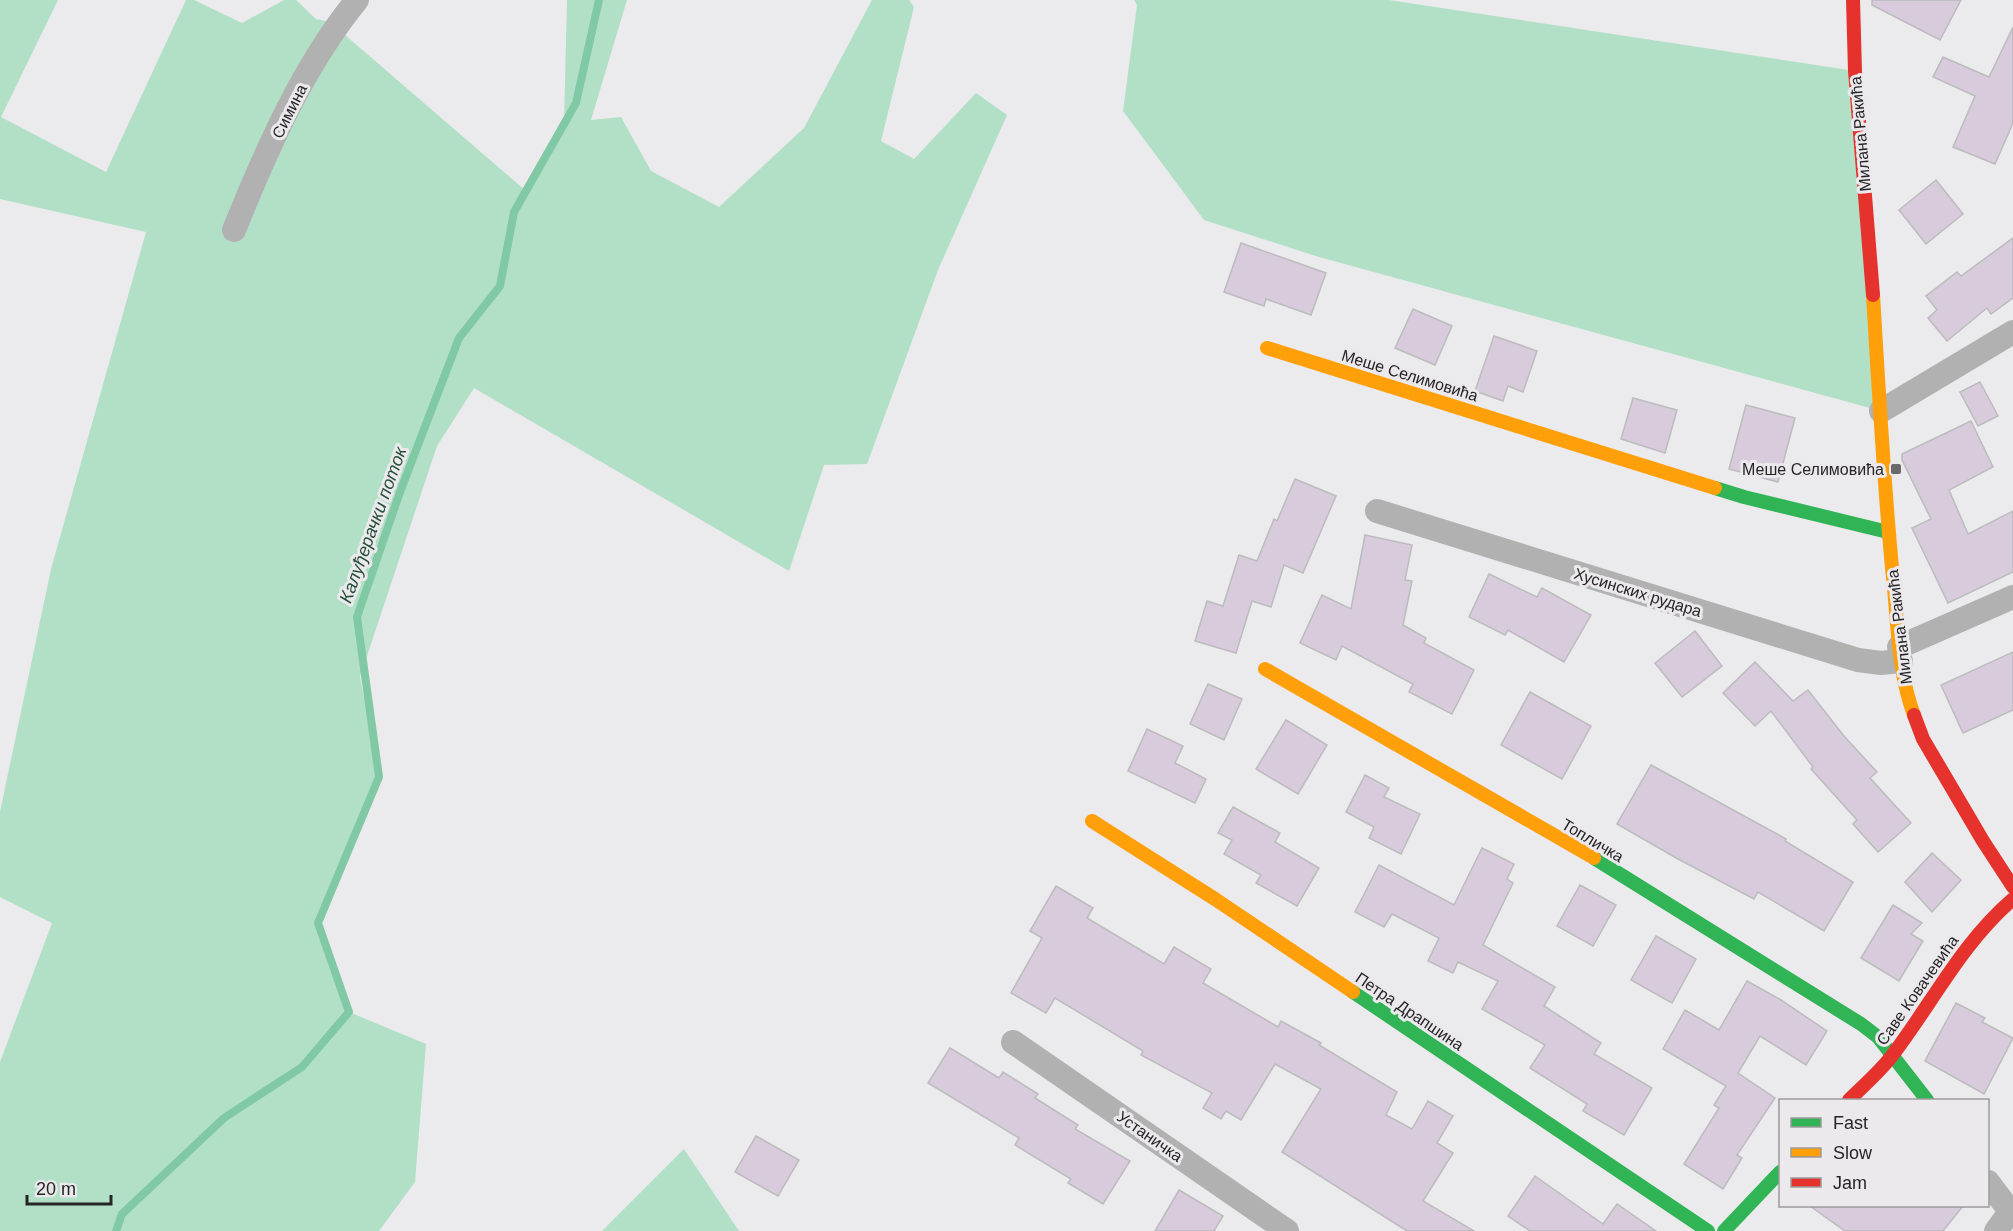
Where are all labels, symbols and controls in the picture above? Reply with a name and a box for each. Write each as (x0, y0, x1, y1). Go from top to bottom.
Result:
street label: Милана Ракића (1847, 76, 1874, 192)
street label: Симина (269, 81, 310, 141)
street label: Меше Селимовића (1340, 347, 1480, 404)
water label: Калуђерачки поток (336, 443, 411, 606)
place label: Меше Селимовића (1742, 461, 1884, 478)
marker: Меше Селимовића (1889, 462, 1903, 476)
street label: Хусинских рудара (1572, 565, 1704, 620)
street label: Милана Ракића (1884, 569, 1915, 685)
street label: Топличка (1559, 815, 1627, 866)
street label: Саве Ковачевића (1873, 932, 1962, 1048)
street label: Петра Драпшина (1353, 969, 1467, 1054)
legend (1779, 1099, 1989, 1207)
street label: Устаничка (1114, 1108, 1186, 1165)
text: Fast (1833, 1113, 1868, 1133)
text: Slow (1833, 1143, 1873, 1163)
scale bar (27, 1168, 111, 1206)
text: Jam (1833, 1173, 1867, 1193)
text: 20 m (36, 1179, 76, 1199)

